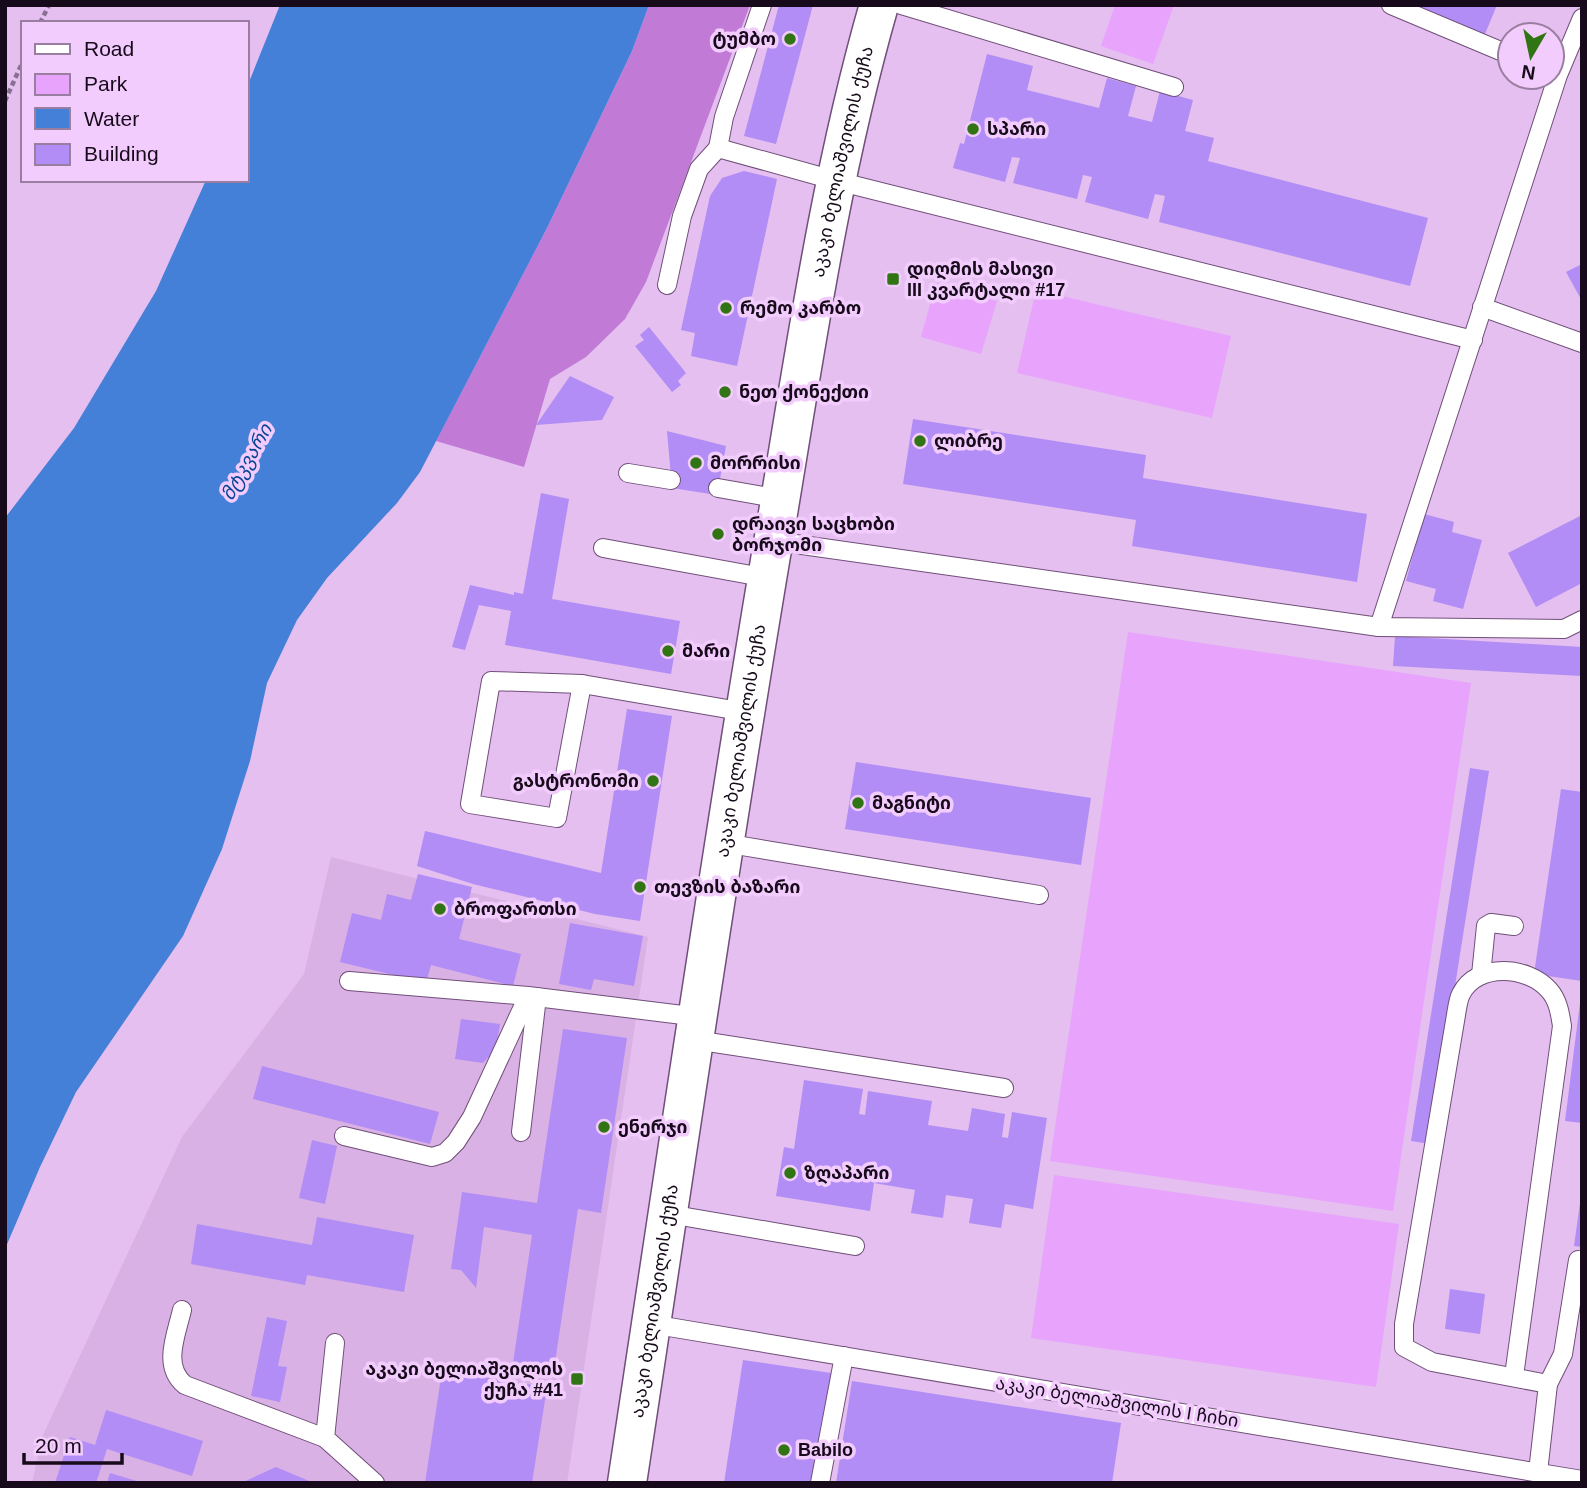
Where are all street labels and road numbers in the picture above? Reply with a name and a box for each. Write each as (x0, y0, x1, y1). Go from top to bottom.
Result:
street label: აკაკი ბელიაშვილის ქუჩა (808, 44, 877, 279)
street label: აკაკი ბელიაშვილის ქუჩა (712, 623, 769, 859)
street label: აკაკი ბელიაშვილის ქუჩა (627, 1183, 682, 1419)
street label: აკაკი ბელიაშვილის I ჩიხი (994, 1373, 1240, 1432)

